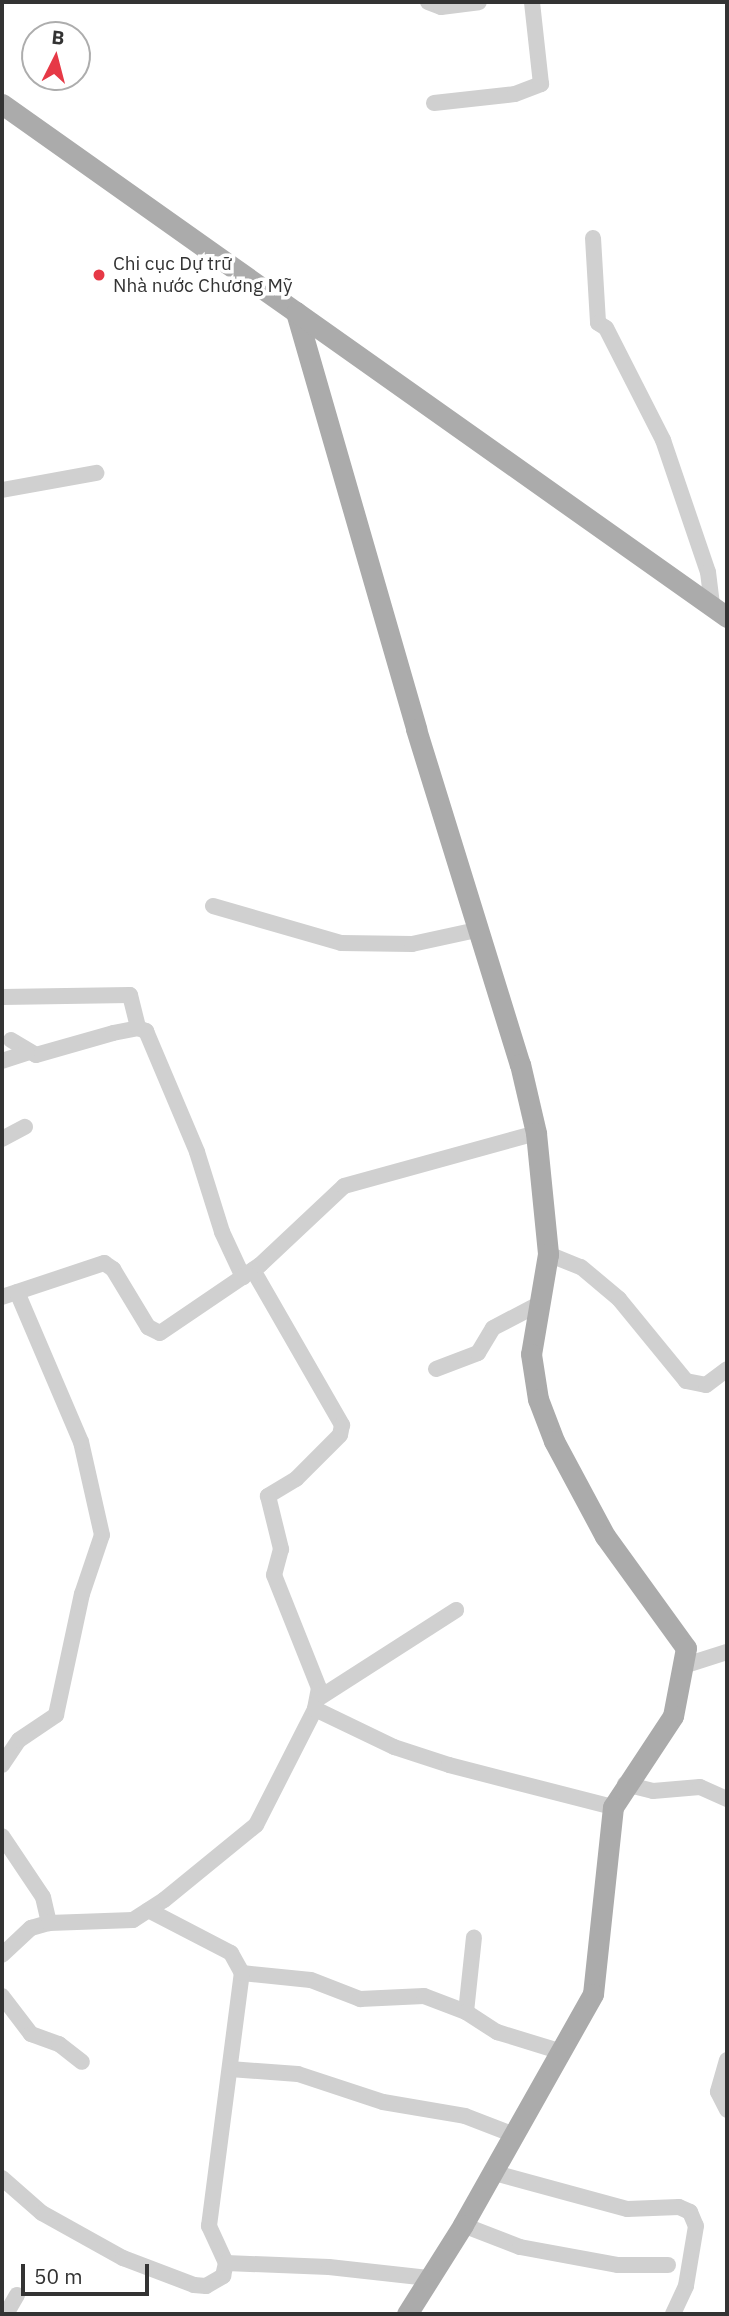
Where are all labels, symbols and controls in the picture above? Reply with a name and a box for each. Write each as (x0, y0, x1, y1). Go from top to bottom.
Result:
north arrow (21, 21, 91, 91)
text: B (50, 25, 66, 50)
place label: Chi cục Dự trữ Nhà nước Chương Mỹ (113, 253, 292, 297)
marker: Chi cục Dự trữ Nhà nước Chương Mỹ (91, 267, 107, 283)
scale bar (24, 2250, 152, 2294)
text: 50 m (34, 2262, 83, 2290)

